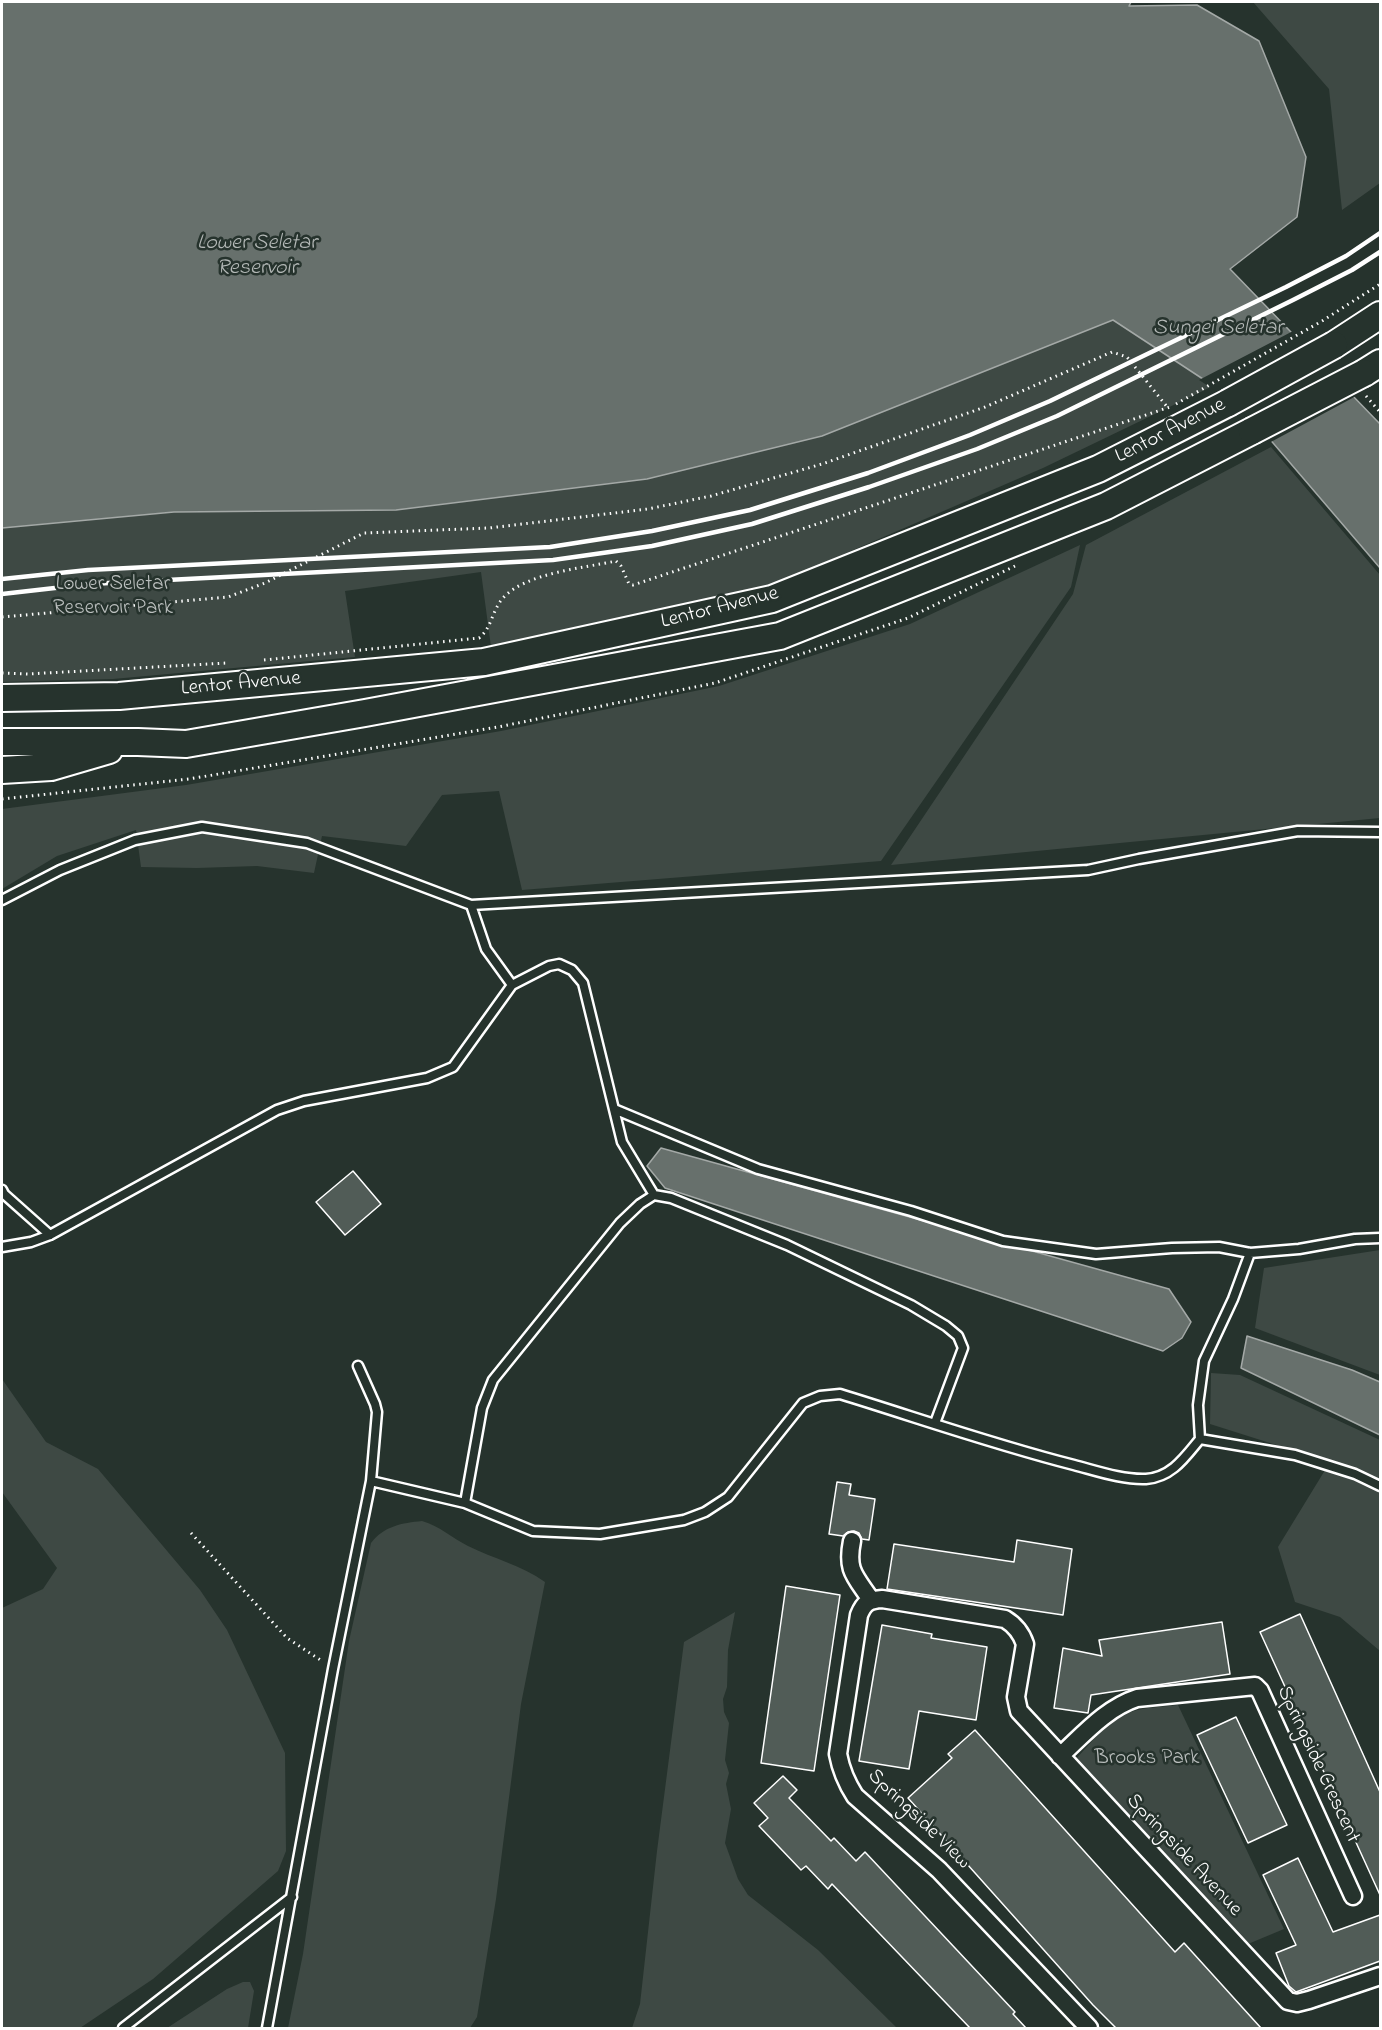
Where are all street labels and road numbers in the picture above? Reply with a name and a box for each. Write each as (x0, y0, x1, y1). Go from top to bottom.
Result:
street label: Lentor Avenue (1112, 394, 1230, 470)
street label: Lentor Avenue (659, 582, 781, 636)
street label: Lentor Avenue (180, 667, 302, 703)
street label: Springside Crescent (1270, 1683, 1364, 1847)
street label: Springside View (861, 1764, 975, 1876)
street label: Springside Avenue (1120, 1789, 1246, 1923)

